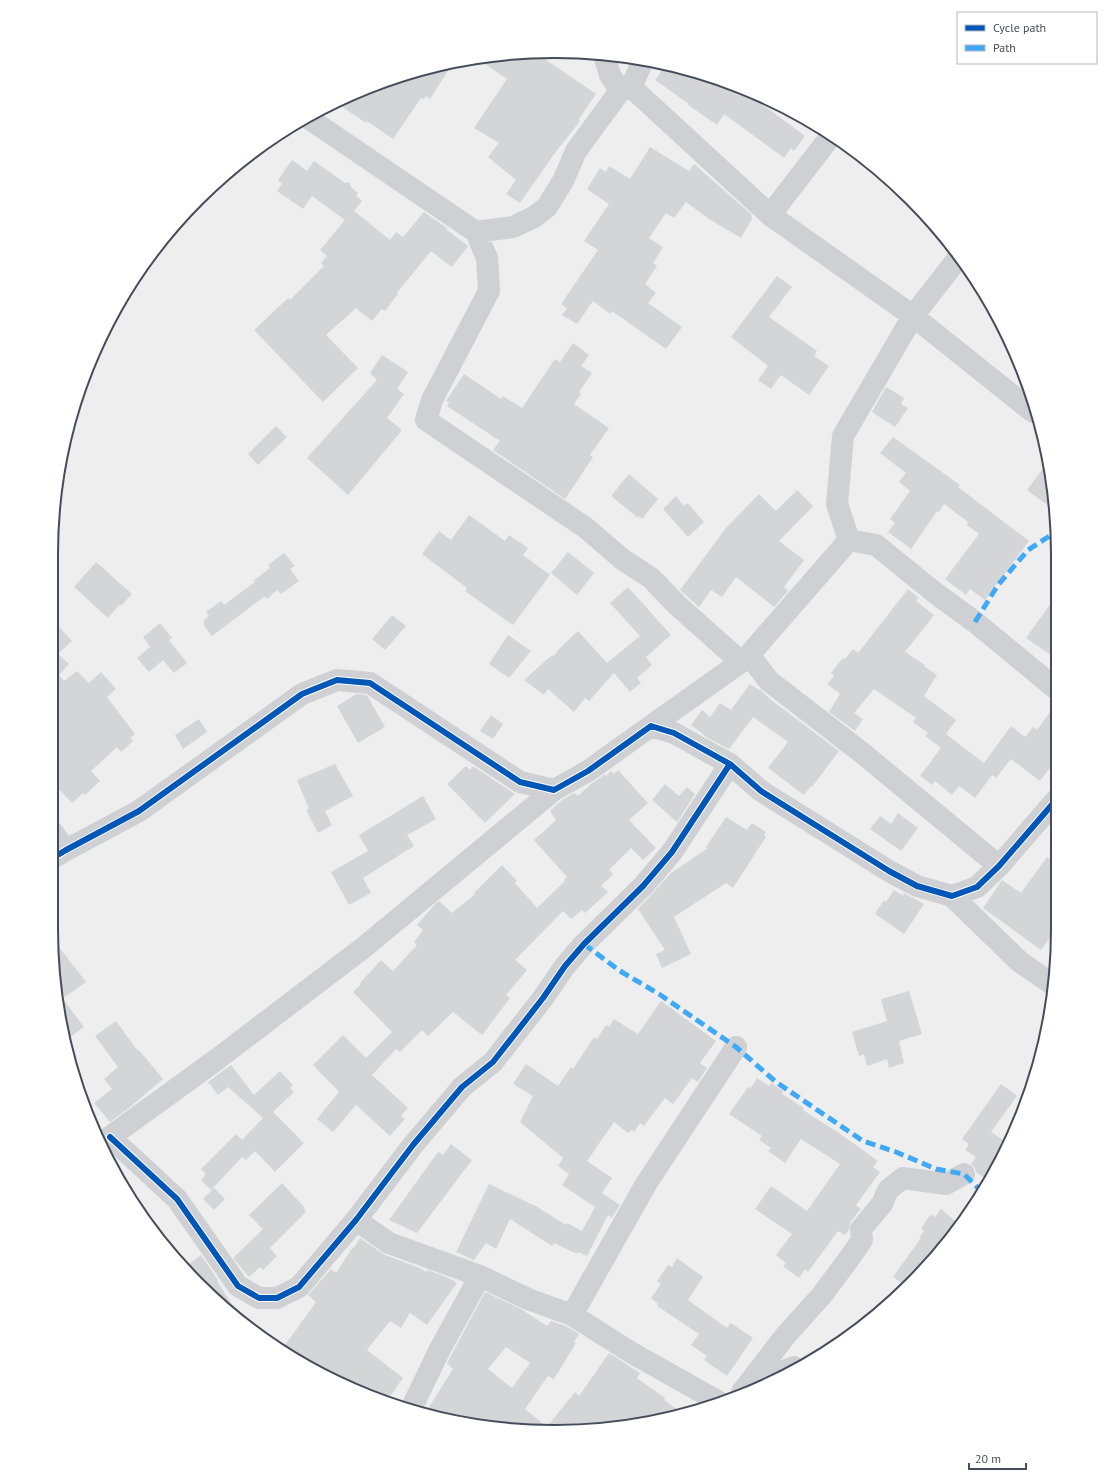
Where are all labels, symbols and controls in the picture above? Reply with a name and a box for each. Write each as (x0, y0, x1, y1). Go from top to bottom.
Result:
legend (957, 12, 1097, 64)
text: Cycle path (993, 20, 1046, 35)
text: Path (993, 40, 1016, 55)
scale bar (969, 1445, 1026, 1471)
text: 20 m (975, 1451, 1001, 1466)

